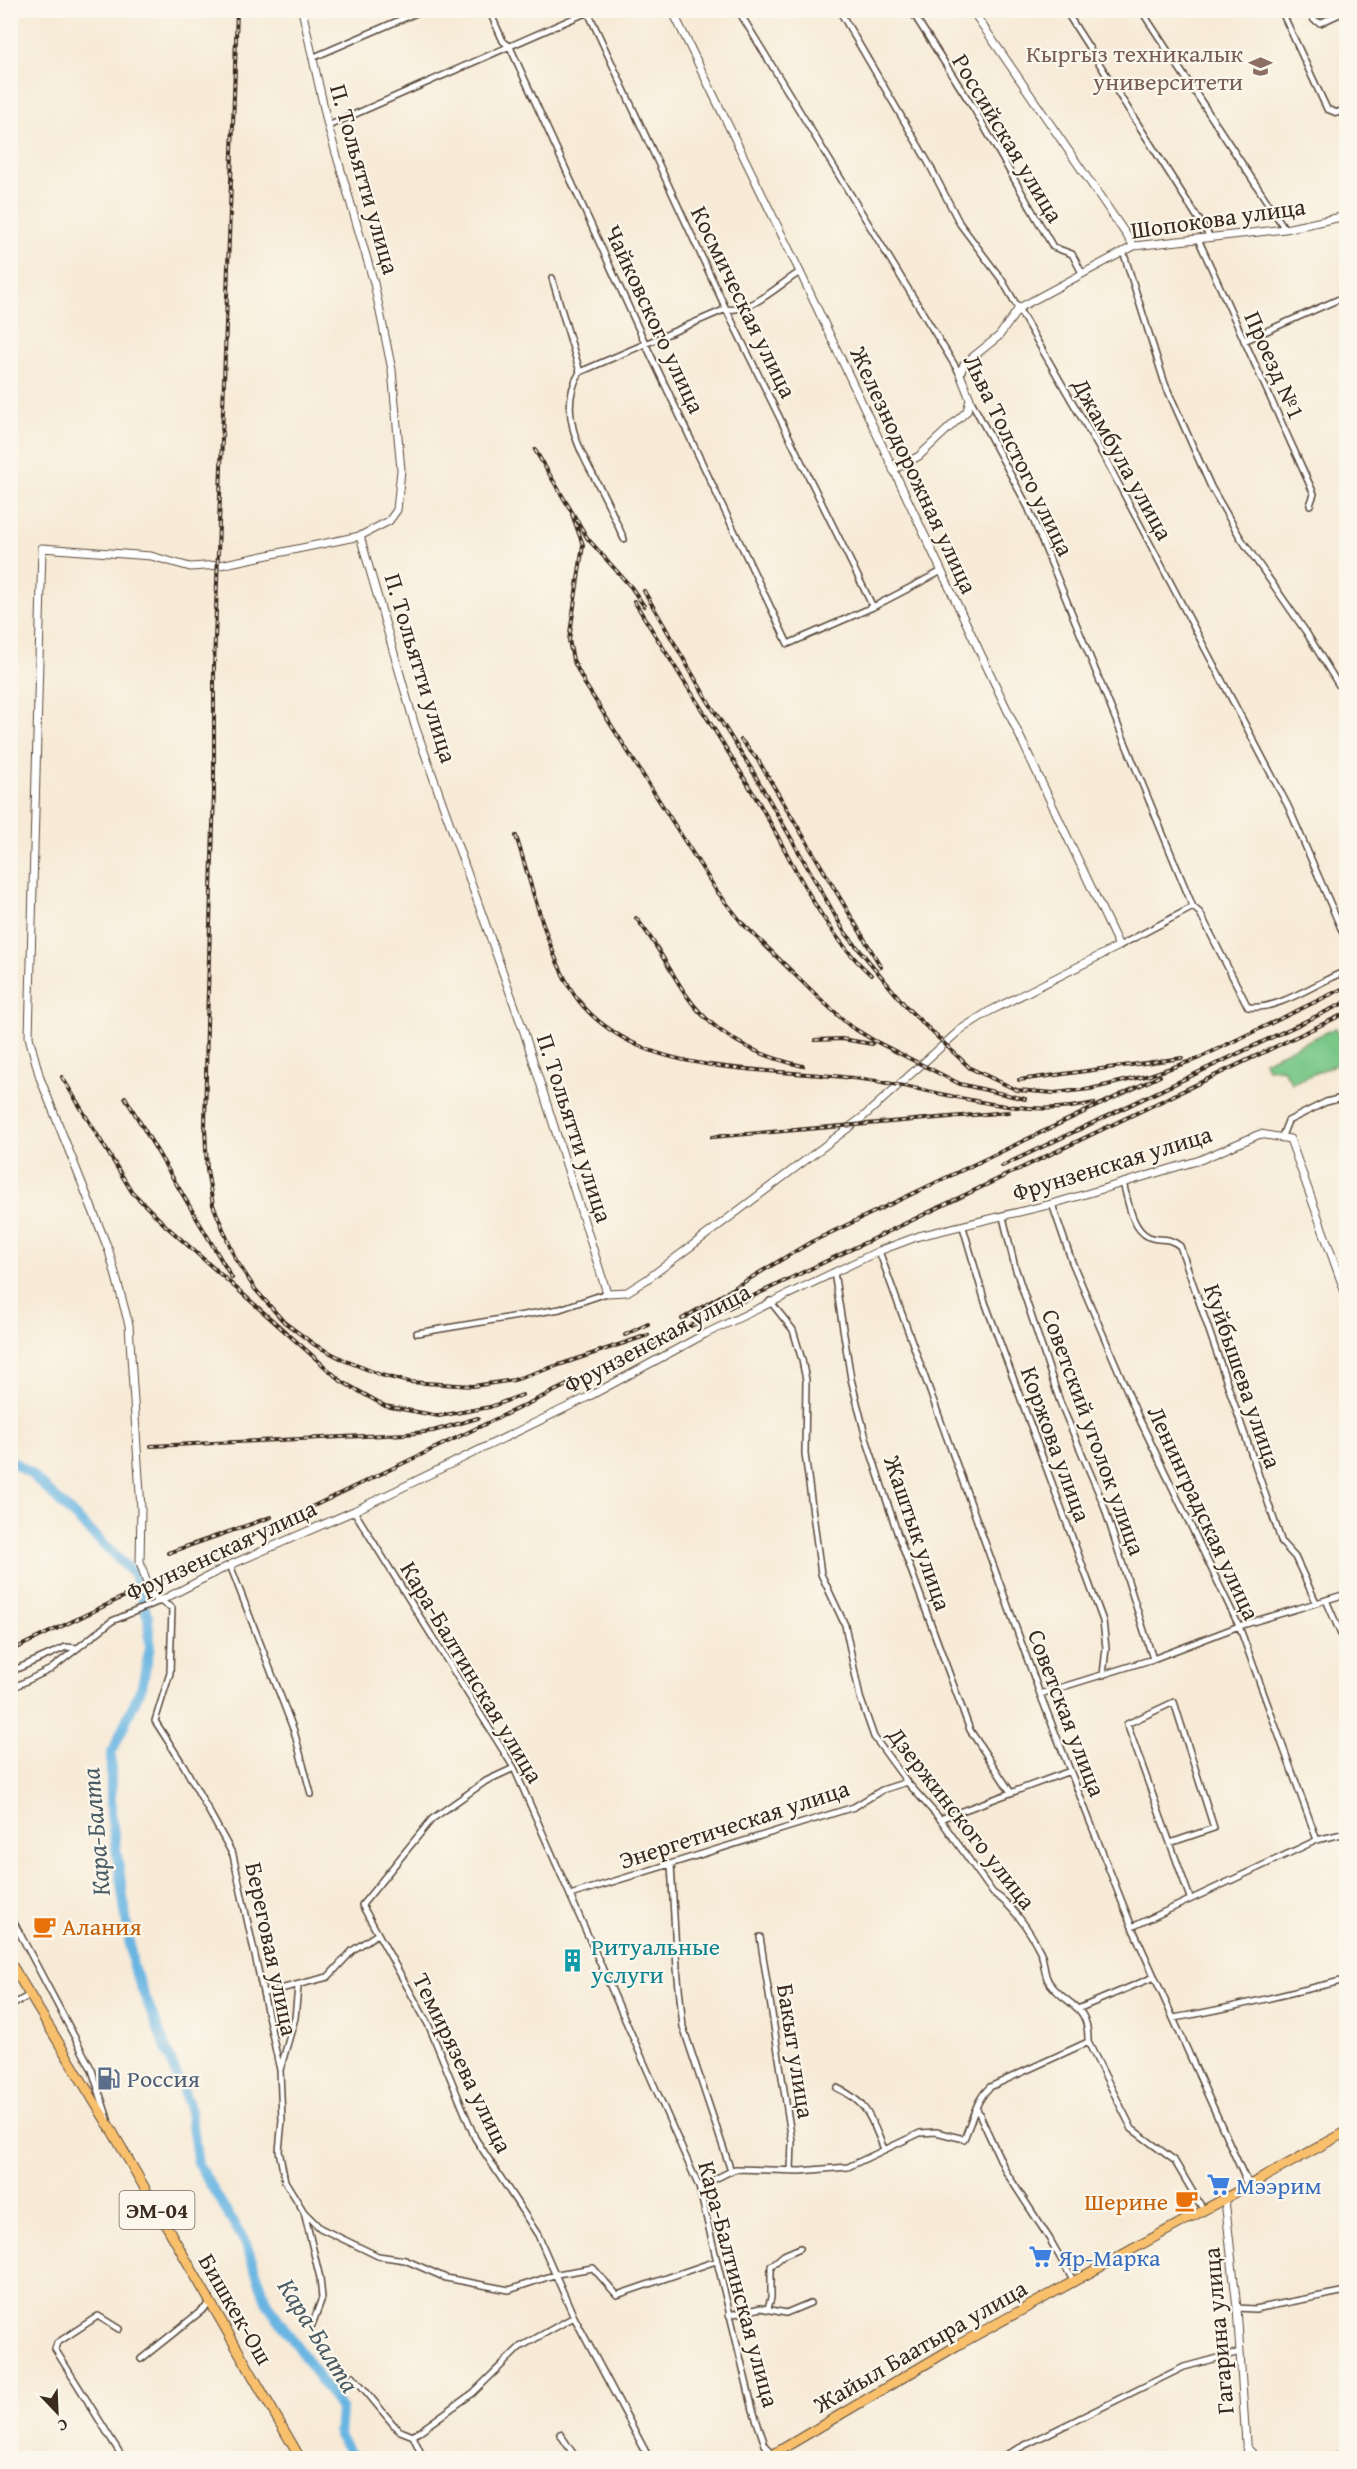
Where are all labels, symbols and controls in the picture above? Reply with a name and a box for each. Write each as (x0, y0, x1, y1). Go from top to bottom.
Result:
place label: Кыргыз техникалык университети (1026, 36, 1243, 99)
street label: Российская улица (944, 47, 1073, 230)
school or university icon: Кыргыз техникалык университети (1248, 54, 1274, 80)
street label: П. Тольятти улица (321, 80, 409, 279)
street label: Шопокова улица (1128, 188, 1308, 248)
street label: Космическая улица (682, 200, 806, 405)
street label: Чайковского улица (596, 219, 714, 420)
street label: Проезд №1 (1236, 305, 1314, 425)
street label: Железнодорожная улица (841, 340, 987, 600)
street label: Льва Толстого улица (955, 348, 1083, 562)
street label: Джамбула улица (1063, 371, 1182, 547)
street label: П. Тольятти улица (376, 569, 467, 768)
street label: П. Тольятти улица (528, 1029, 622, 1227)
street label: Фрунзенская улица (1008, 1116, 1217, 1210)
street label: Фрунзенская улица (557, 1274, 757, 1402)
street label: Куйбышева улица (1195, 1279, 1291, 1473)
street label: Советский уголок улица (1033, 1304, 1155, 1560)
street label: Коржова улица (1012, 1361, 1101, 1527)
street label: Ленинградская улица (1139, 1400, 1269, 1627)
street label: Жаштык улица (875, 1450, 961, 1616)
street label: Фрунзенская улица (120, 1490, 323, 1610)
street label: Кара-Балтинская улица (392, 1554, 553, 1790)
street label: Советская улица (1019, 1624, 1115, 1802)
street label: Дзержинского улица (879, 1718, 1045, 1917)
water label: Кара-Балта (70, 1766, 120, 1898)
street label: Энергетическая улица (614, 1770, 854, 1878)
street label: Береговая улица (237, 1859, 308, 2040)
place label: Алания (62, 1909, 142, 1944)
cafe icon: Алания (31, 1913, 57, 1939)
place label: Ритуальные услуги (590, 1929, 720, 1992)
building icon: Ритуальные услуги (560, 1947, 586, 1973)
street label: Темирязева улица (404, 1967, 522, 2159)
street label: Бакыт улица (768, 1981, 824, 2121)
place label: Россия (127, 2061, 200, 2096)
fuel station icon: Россия (96, 2065, 122, 2091)
street label: Кара-Балтинская улица (689, 2157, 789, 2412)
place label: Мээрим (1236, 2168, 1322, 2203)
supermarket icon: Мээрим (1205, 2172, 1231, 2198)
place label: Шерине (1084, 2184, 1168, 2219)
cafe icon: Шерине (1173, 2188, 1199, 2214)
road number: ЭМ-04 (120, 2191, 195, 2229)
place label: Яр-Марка (1057, 2240, 1161, 2275)
supermarket icon: Яр-Марка (1027, 2244, 1053, 2270)
street label: Гагарина улица (1193, 2246, 1243, 2416)
street label: Бишкек-Ош (190, 2247, 282, 2371)
water label: Кара-Балта (268, 2270, 370, 2400)
street label: Жайыл Баатыра улица (806, 2270, 1034, 2422)
north arrow (27, 2382, 87, 2442)
text: С (54, 2413, 72, 2439)

